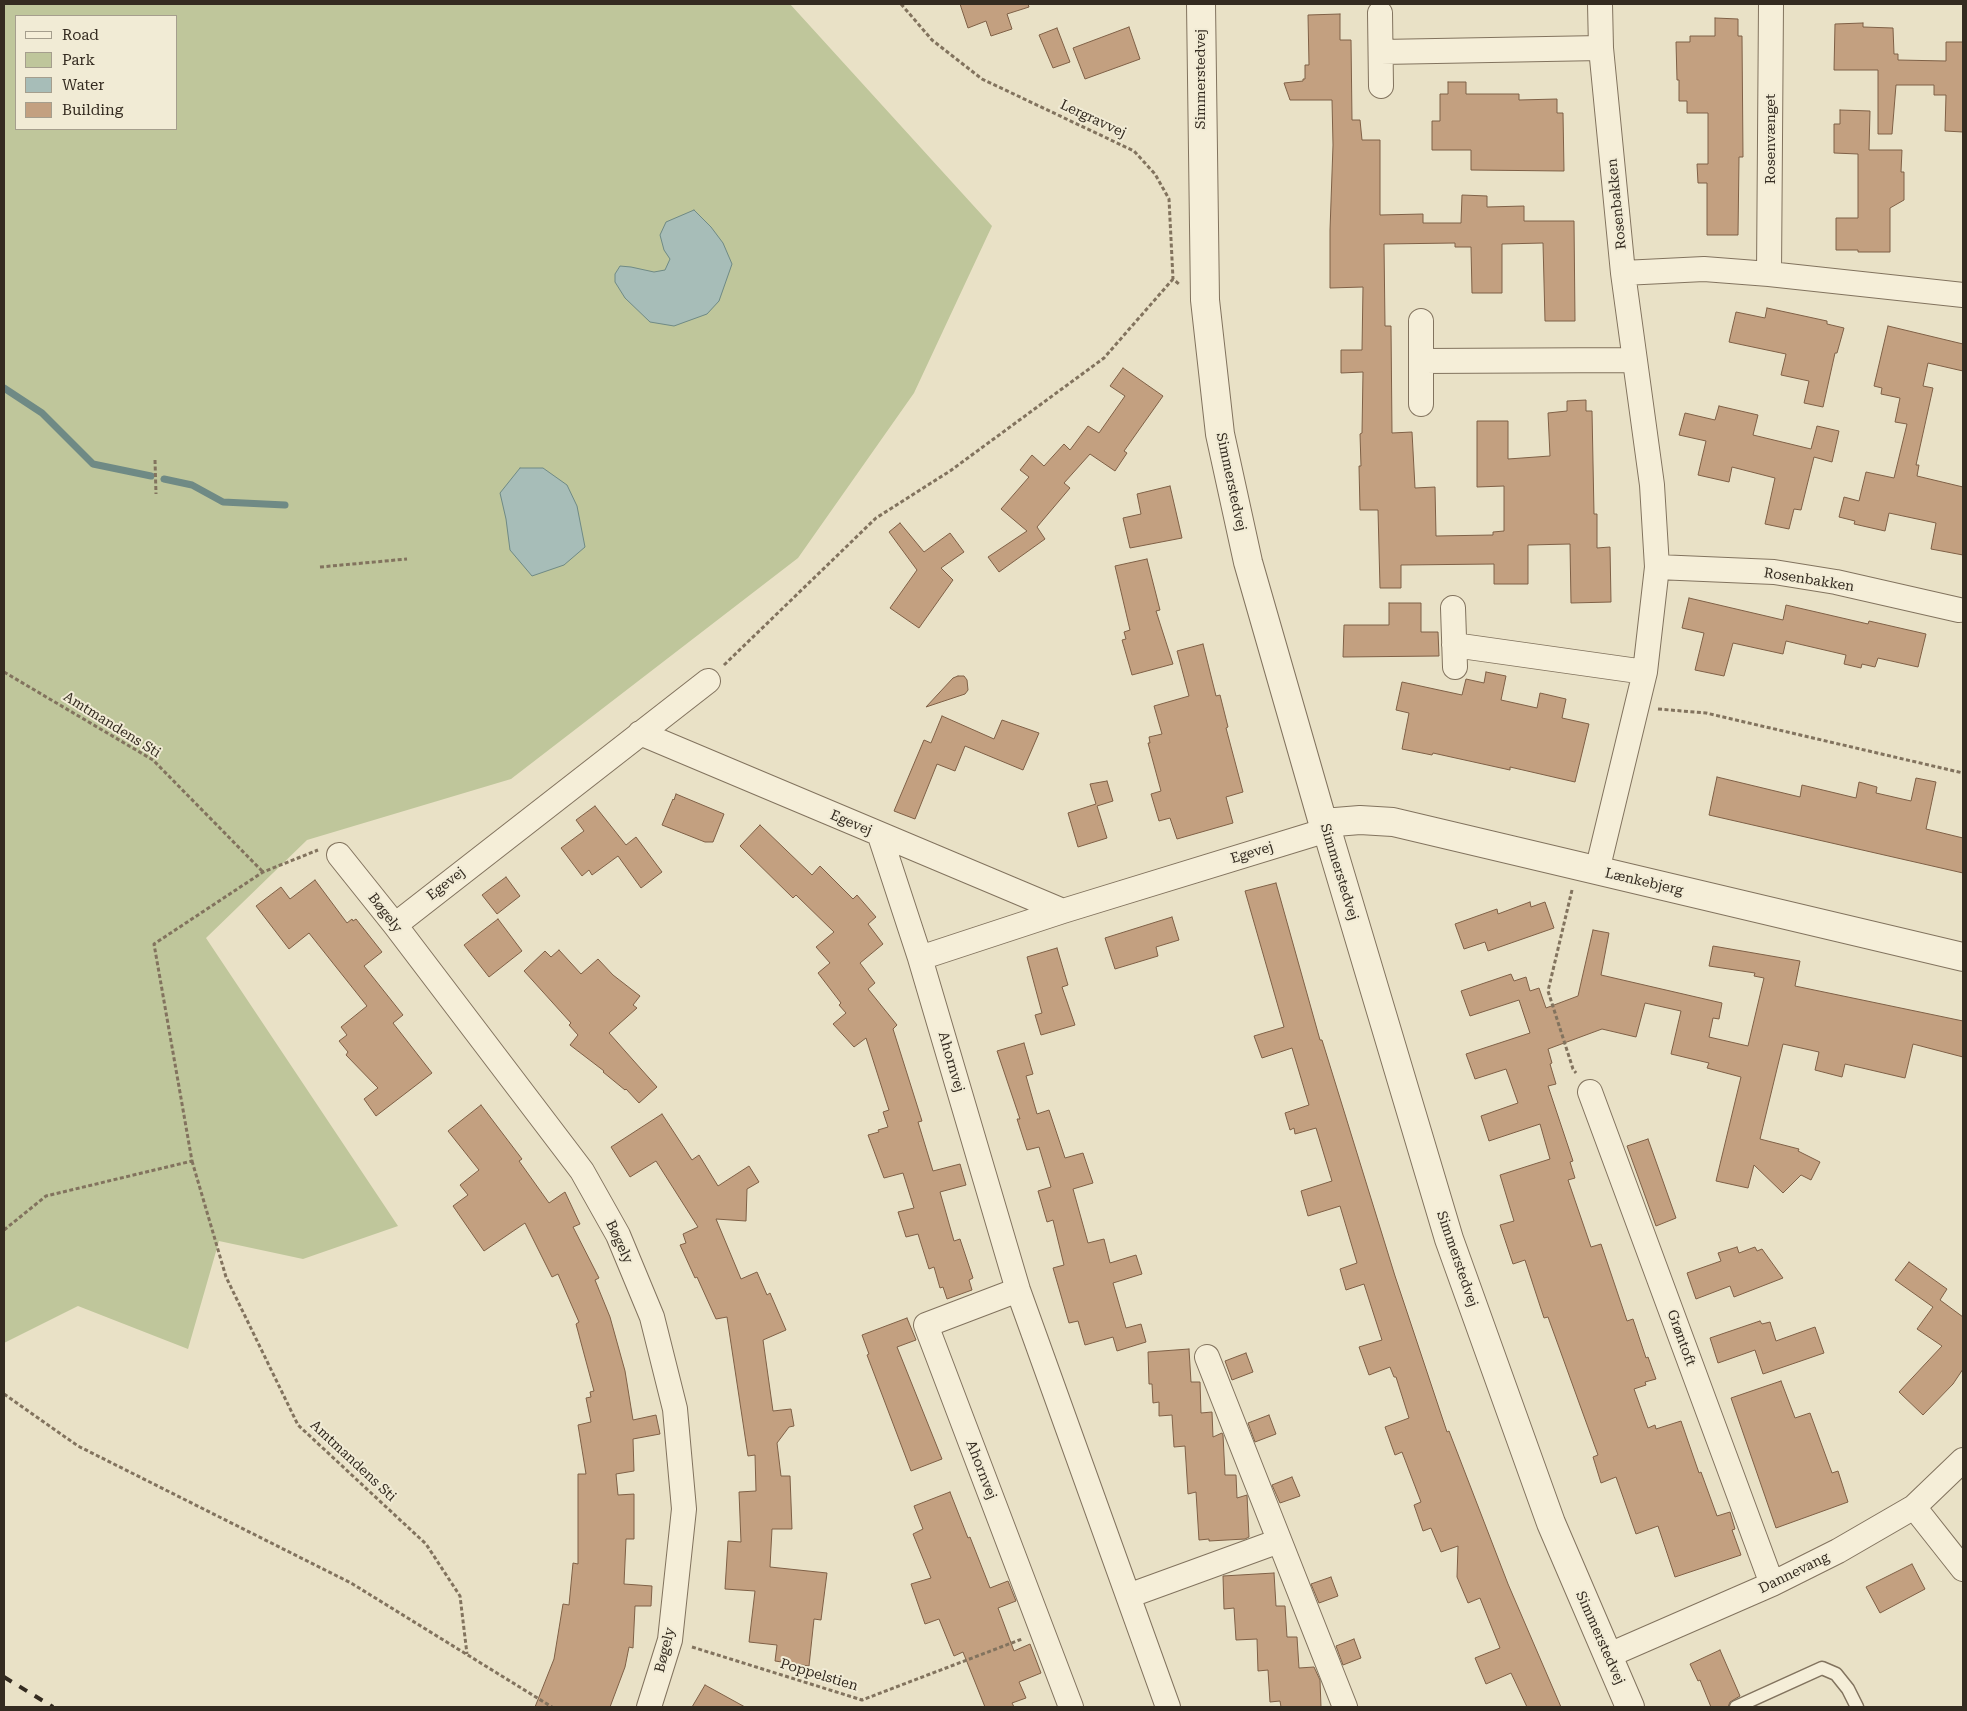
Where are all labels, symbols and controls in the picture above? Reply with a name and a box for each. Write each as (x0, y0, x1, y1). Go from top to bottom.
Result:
legend (15, 15, 178, 130)
text: Road (62, 26, 99, 44)
street label: Simmerstedvej (1193, 29, 1209, 129)
text: Park (62, 51, 95, 69)
text: Water (62, 76, 104, 94)
street label: Rosenvænget (1763, 94, 1779, 184)
street label: Lergravvej (1057, 96, 1129, 142)
text: Building (62, 101, 123, 119)
street label: Rosenbakken (1604, 158, 1630, 250)
street label: Simmerstedvej (1212, 431, 1250, 533)
street label: Rosenbakken (1763, 565, 1855, 595)
street label: Amtmandens Sti (60, 688, 164, 762)
street label: Egevej (828, 807, 874, 839)
street label: Simmerstedvej (1316, 822, 1362, 922)
street label: Egevej (1229, 839, 1275, 867)
street label: Egevej (424, 864, 468, 904)
street label: Lænkebjerg (1603, 865, 1685, 899)
street label: Bøgely (364, 890, 406, 936)
street label: Ahornvej (934, 1030, 968, 1094)
street label: Simmerstedvej (1433, 1209, 1481, 1309)
street label: Bøgely (602, 1218, 636, 1266)
street label: Grøntoft (1663, 1308, 1699, 1368)
street label: Amtmandens Sti (307, 1417, 399, 1505)
street label: Ahornvej (962, 1438, 1000, 1502)
street label: Dannevang (1756, 1549, 1832, 1597)
street label: Simmerstedvej (1572, 1589, 1628, 1687)
street label: Bøgely (651, 1626, 679, 1674)
street label: Poppelstien (778, 1655, 860, 1695)

